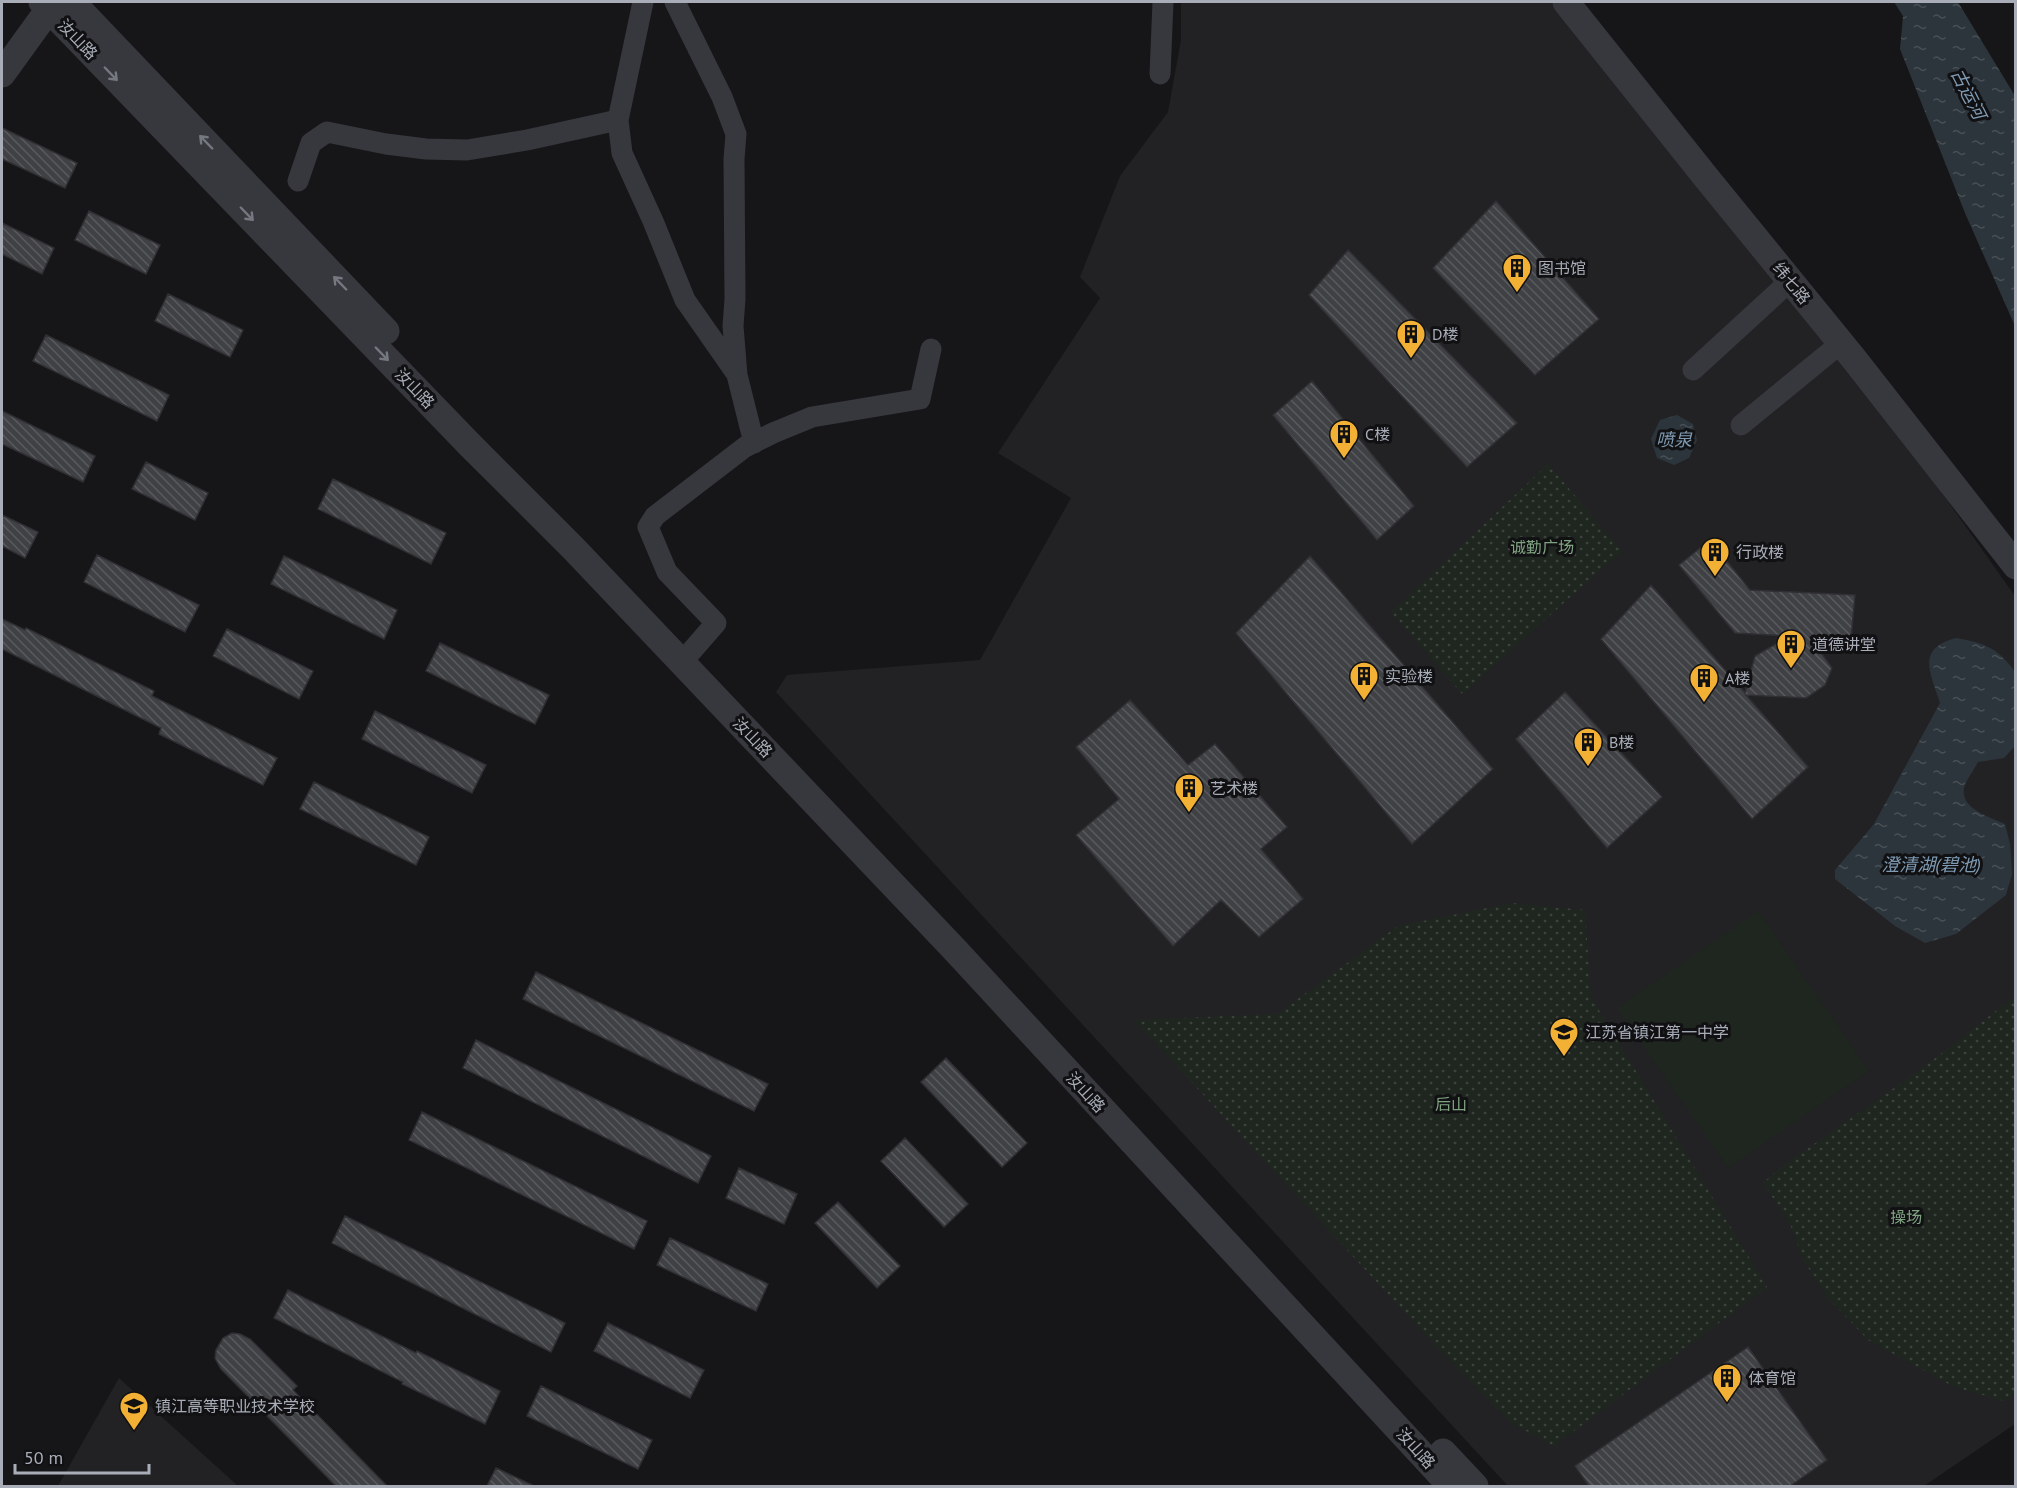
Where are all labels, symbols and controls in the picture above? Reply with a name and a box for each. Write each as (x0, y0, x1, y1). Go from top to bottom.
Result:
street label: 汝山路 (54, 15, 102, 63)
water label: 古运河 (1946, 64, 1992, 126)
one-way arrow (104, 66, 119, 81)
one-way arrow (198, 134, 213, 149)
one-way arrow (240, 206, 254, 221)
building icon: 图书馆 (1501, 252, 1533, 294)
place label: 图书馆 (1538, 258, 1586, 278)
street label: 纬七路 (1769, 258, 1815, 308)
one-way arrow (333, 276, 347, 291)
building icon: D楼 (1395, 318, 1427, 360)
place label: D楼 (1432, 324, 1458, 344)
one-way arrow (375, 347, 390, 362)
street label: 汝山路 (391, 364, 439, 412)
building icon: C楼 (1328, 418, 1360, 460)
place label: C楼 (1365, 424, 1390, 444)
water label: 喷泉 (1656, 428, 1693, 451)
building icon: 行政楼 (1699, 536, 1731, 578)
park label: 诚勤广场 (1510, 537, 1574, 557)
place label: 行政楼 (1736, 542, 1784, 562)
building icon: 道德讲堂 (1775, 628, 1807, 670)
place label: 道德讲堂 (1812, 634, 1876, 654)
building icon: 实验楼 (1348, 660, 1380, 702)
building icon: A楼 (1688, 662, 1720, 704)
place label: 实验楼 (1385, 666, 1433, 686)
place label: A楼 (1725, 668, 1750, 688)
street label: 汝山路 (729, 713, 777, 761)
building icon: B楼 (1572, 726, 1604, 768)
place label: B楼 (1609, 732, 1634, 752)
building icon: 艺术楼 (1173, 772, 1205, 814)
place label: 艺术楼 (1210, 778, 1258, 798)
water label: 澄清湖(碧池) (1881, 853, 1981, 876)
school or university icon: 江苏省镇江第一中学 (1548, 1016, 1580, 1058)
place label: 江苏省镇江第一中学 (1585, 1022, 1729, 1042)
street label: 汝山路 (1062, 1068, 1110, 1116)
park label: 后山 (1435, 1094, 1467, 1114)
park label: 操场 (1890, 1207, 1922, 1227)
building icon: 体育馆 (1711, 1362, 1743, 1404)
place label: 体育馆 (1748, 1368, 1796, 1388)
school or university icon: 镇江高等职业技术学校 (118, 1390, 150, 1432)
place label: 镇江高等职业技术学校 (155, 1396, 315, 1416)
street label: 汝山路 (1393, 1423, 1439, 1473)
scale bar (15, 1437, 148, 1475)
text: 50 m (24, 1446, 63, 1469)

